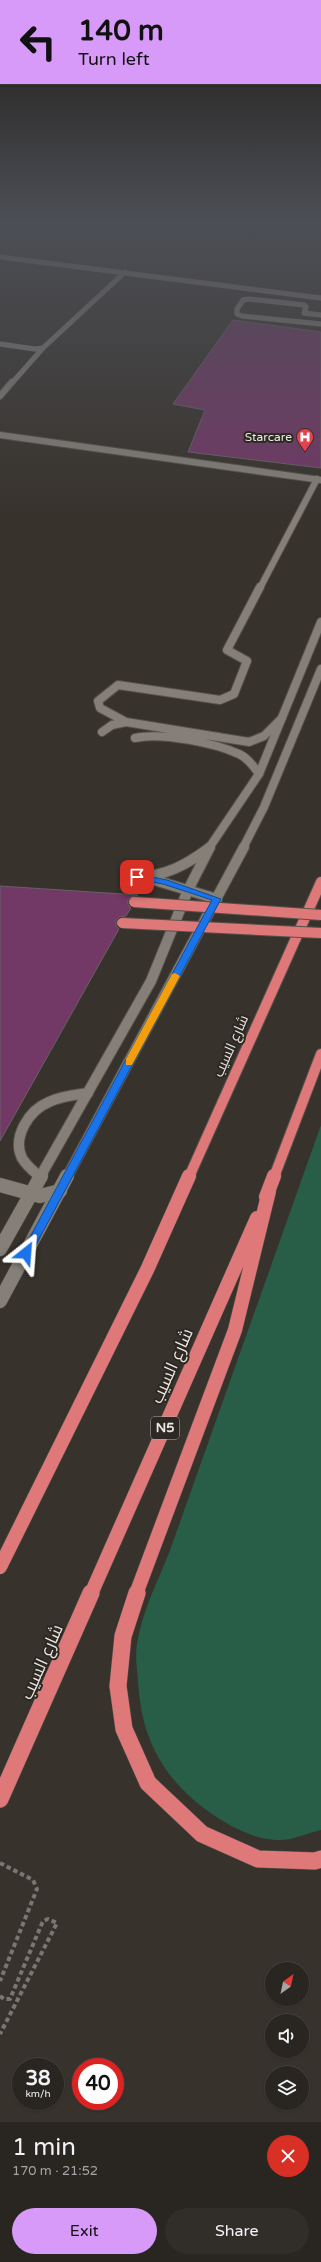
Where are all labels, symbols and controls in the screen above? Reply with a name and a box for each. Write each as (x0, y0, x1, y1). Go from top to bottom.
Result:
text: 140 m (78, 14, 164, 48)
icon: left (12, 16, 64, 68)
text: Turn left (78, 48, 150, 70)
hospital icon: Starcare (295, 427, 315, 452)
place label: Starcare (245, 430, 292, 444)
pin (120, 860, 154, 894)
icon: arrive (126, 866, 148, 888)
street label: شارع السيب (210, 1012, 252, 1080)
position arrow (5, 1232, 47, 1274)
street label: شارع السيب (146, 1325, 199, 1407)
road number: N5 (151, 1417, 179, 1439)
street label: شارع السيب (16, 1621, 69, 1703)
north arrow (265, 1962, 309, 2006)
map controls (265, 1962, 309, 2110)
button: sound (265, 2014, 309, 2058)
speed limit sign: 40 (72, 2058, 124, 2110)
button: layers (265, 2066, 309, 2110)
text: 38 (25, 2067, 51, 2091)
text: km/h (25, 2088, 51, 2100)
text: 1 min (12, 2133, 76, 2162)
button: close (267, 2135, 309, 2177)
text: 170 m · 21:52 (12, 2163, 98, 2179)
button: Exit (12, 2208, 157, 2254)
button: Share (165, 2208, 309, 2254)

